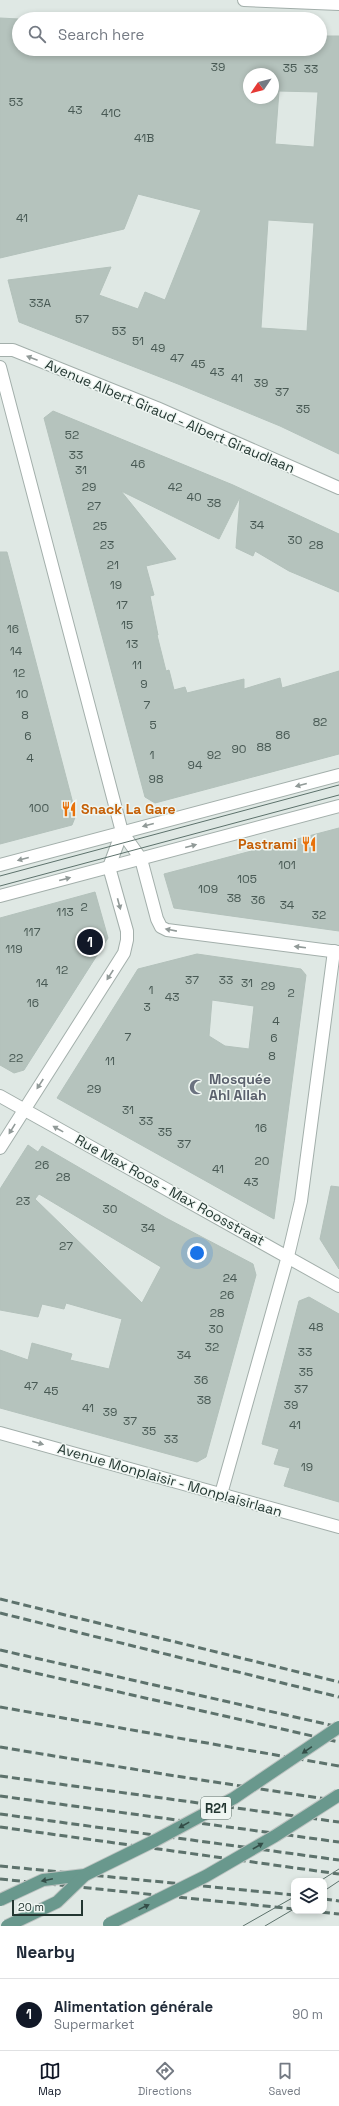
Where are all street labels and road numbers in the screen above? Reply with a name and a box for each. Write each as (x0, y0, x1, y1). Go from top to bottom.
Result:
street label: Avenue Albert Giraud - Albert Giraudlaan (42, 355, 298, 477)
street label: Rue Max Roos - Max Roosstraat (72, 1130, 268, 1250)
street label: Avenue Monplaisir - Monplaisirlaan (56, 1439, 284, 1521)
road number: R21 (201, 1797, 231, 1819)

